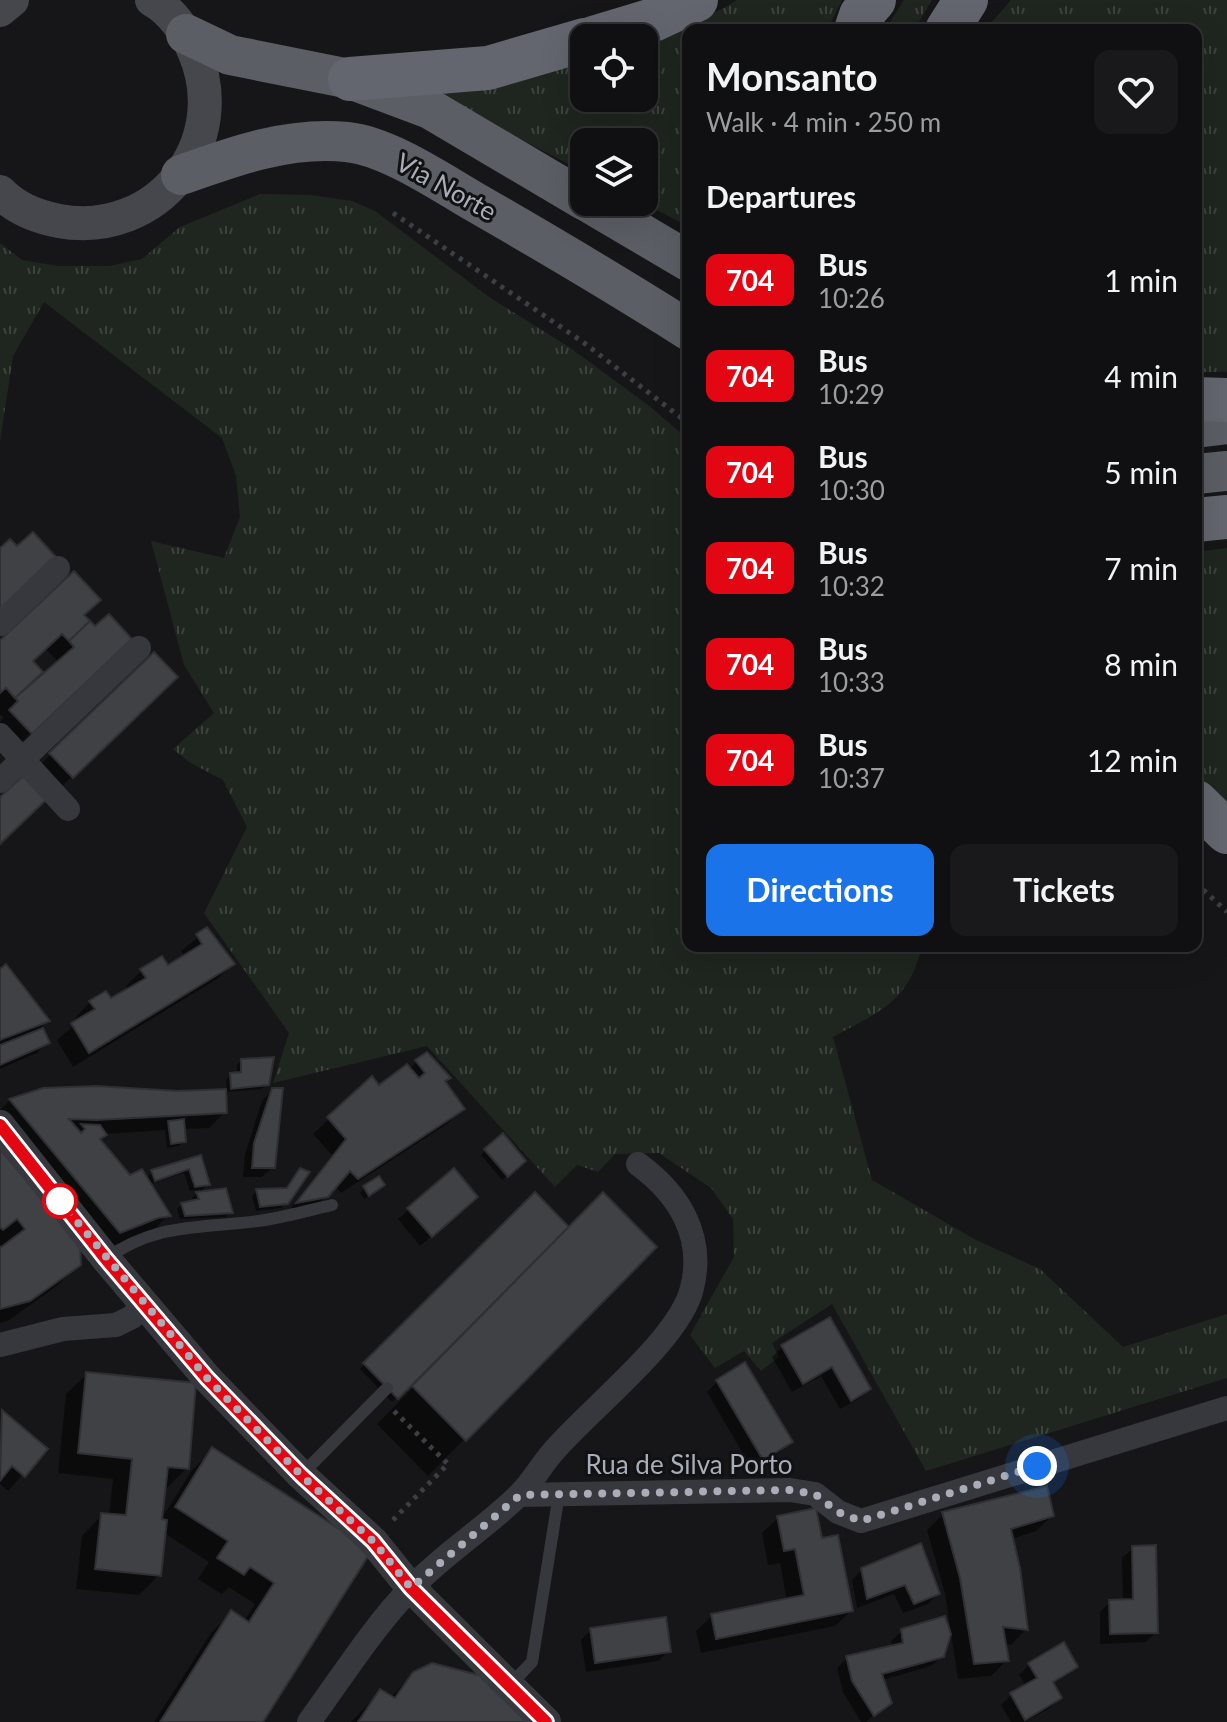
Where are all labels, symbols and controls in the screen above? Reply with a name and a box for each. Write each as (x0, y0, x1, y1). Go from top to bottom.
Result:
map controls (570, 24, 658, 216)
button: locate (570, 24, 658, 112)
button: heart (1094, 50, 1178, 134)
text: Monsanto (706, 53, 878, 99)
text: Walk · 4 min · 250 m (706, 106, 941, 138)
button: layers (570, 128, 658, 216)
street label: Via Norte (391, 145, 502, 227)
text: Departures (706, 178, 856, 214)
text: Bus (818, 246, 868, 282)
text: 1 min (1104, 262, 1178, 298)
text: 704 (726, 263, 774, 297)
text: 10:26 (818, 282, 885, 314)
text: Bus (818, 342, 868, 378)
text: 4 min (1104, 358, 1178, 394)
text: 704 (726, 359, 774, 393)
text: 10:29 (818, 378, 885, 410)
text: Bus (818, 438, 868, 474)
text: 5 min (1104, 454, 1178, 490)
text: 704 (726, 455, 774, 489)
text: 10:30 (818, 474, 885, 506)
text: Bus (818, 534, 868, 570)
text: 7 min (1104, 550, 1178, 586)
text: 704 (726, 551, 774, 585)
text: 10:32 (818, 570, 885, 602)
text: Bus (818, 630, 868, 666)
text: 8 min (1104, 646, 1178, 682)
text: 704 (726, 647, 774, 681)
text: 10:33 (818, 666, 885, 698)
text: Bus (818, 726, 868, 762)
text: 12 min (1087, 742, 1178, 778)
text: 704 (726, 743, 774, 777)
text: 10:37 (818, 762, 885, 794)
button: Directions (706, 844, 934, 936)
button: Tickets (950, 844, 1178, 936)
unlabelled marker (43, 1184, 77, 1218)
your location (1017, 1446, 1057, 1486)
street label: Rua de Silva Porto (586, 1448, 792, 1480)

